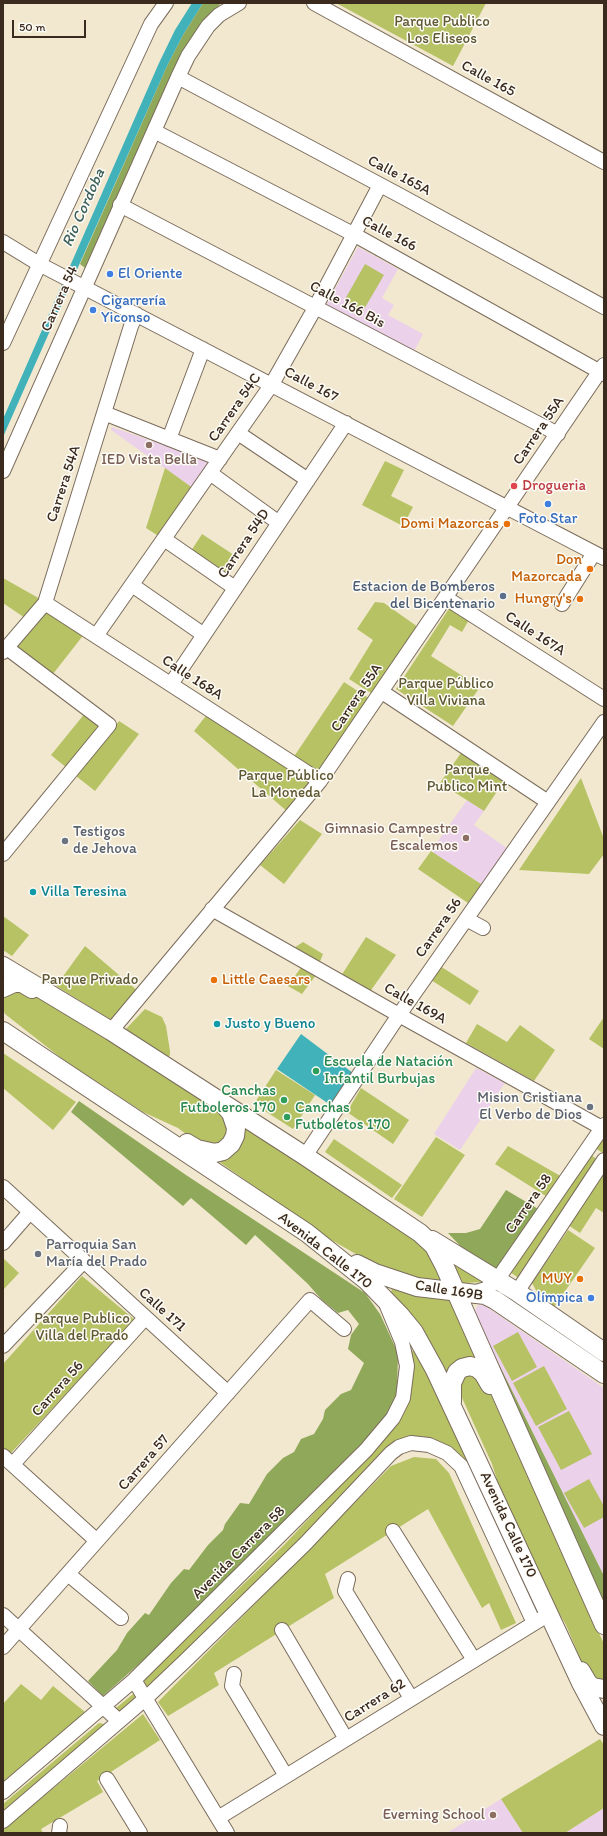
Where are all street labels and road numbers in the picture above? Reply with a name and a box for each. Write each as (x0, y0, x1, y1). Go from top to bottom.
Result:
street label: Calle 165 (458, 57, 518, 101)
street label: Calle 165A (364, 152, 434, 200)
street label: Calle 166 (359, 212, 419, 256)
street label: Carrera 54 (38, 263, 82, 335)
street label: Calle 166 Bis (306, 278, 388, 332)
street label: Calle 167 (281, 363, 341, 407)
street label: Carrera 54C (205, 370, 265, 446)
street label: Carrera 55A (510, 393, 568, 469)
street label: Carrera 54A (43, 443, 85, 525)
street label: Carrera 54D (214, 506, 274, 582)
street label: Calle 167A (501, 608, 569, 660)
street label: Calle 168A (158, 652, 226, 704)
street label: Carrera 55A (328, 660, 386, 736)
street label: Carrera 56 (412, 895, 466, 961)
street label: Calle 169A (381, 979, 449, 1029)
street label: Carrera 58 (502, 1170, 556, 1238)
street label: Avenida Calle 170 (274, 1209, 376, 1293)
street label: Calle 169B (414, 1277, 484, 1305)
street label: Calle 171 (134, 1284, 190, 1336)
street label: Carrera 56 (28, 1357, 88, 1421)
street label: Carrera 57 (115, 1431, 173, 1495)
street label: Avenida Calle 170 (476, 1469, 540, 1581)
street label: Avenida Carrera 58 (189, 1503, 289, 1603)
street label: Carrera 62 (341, 1675, 409, 1727)

